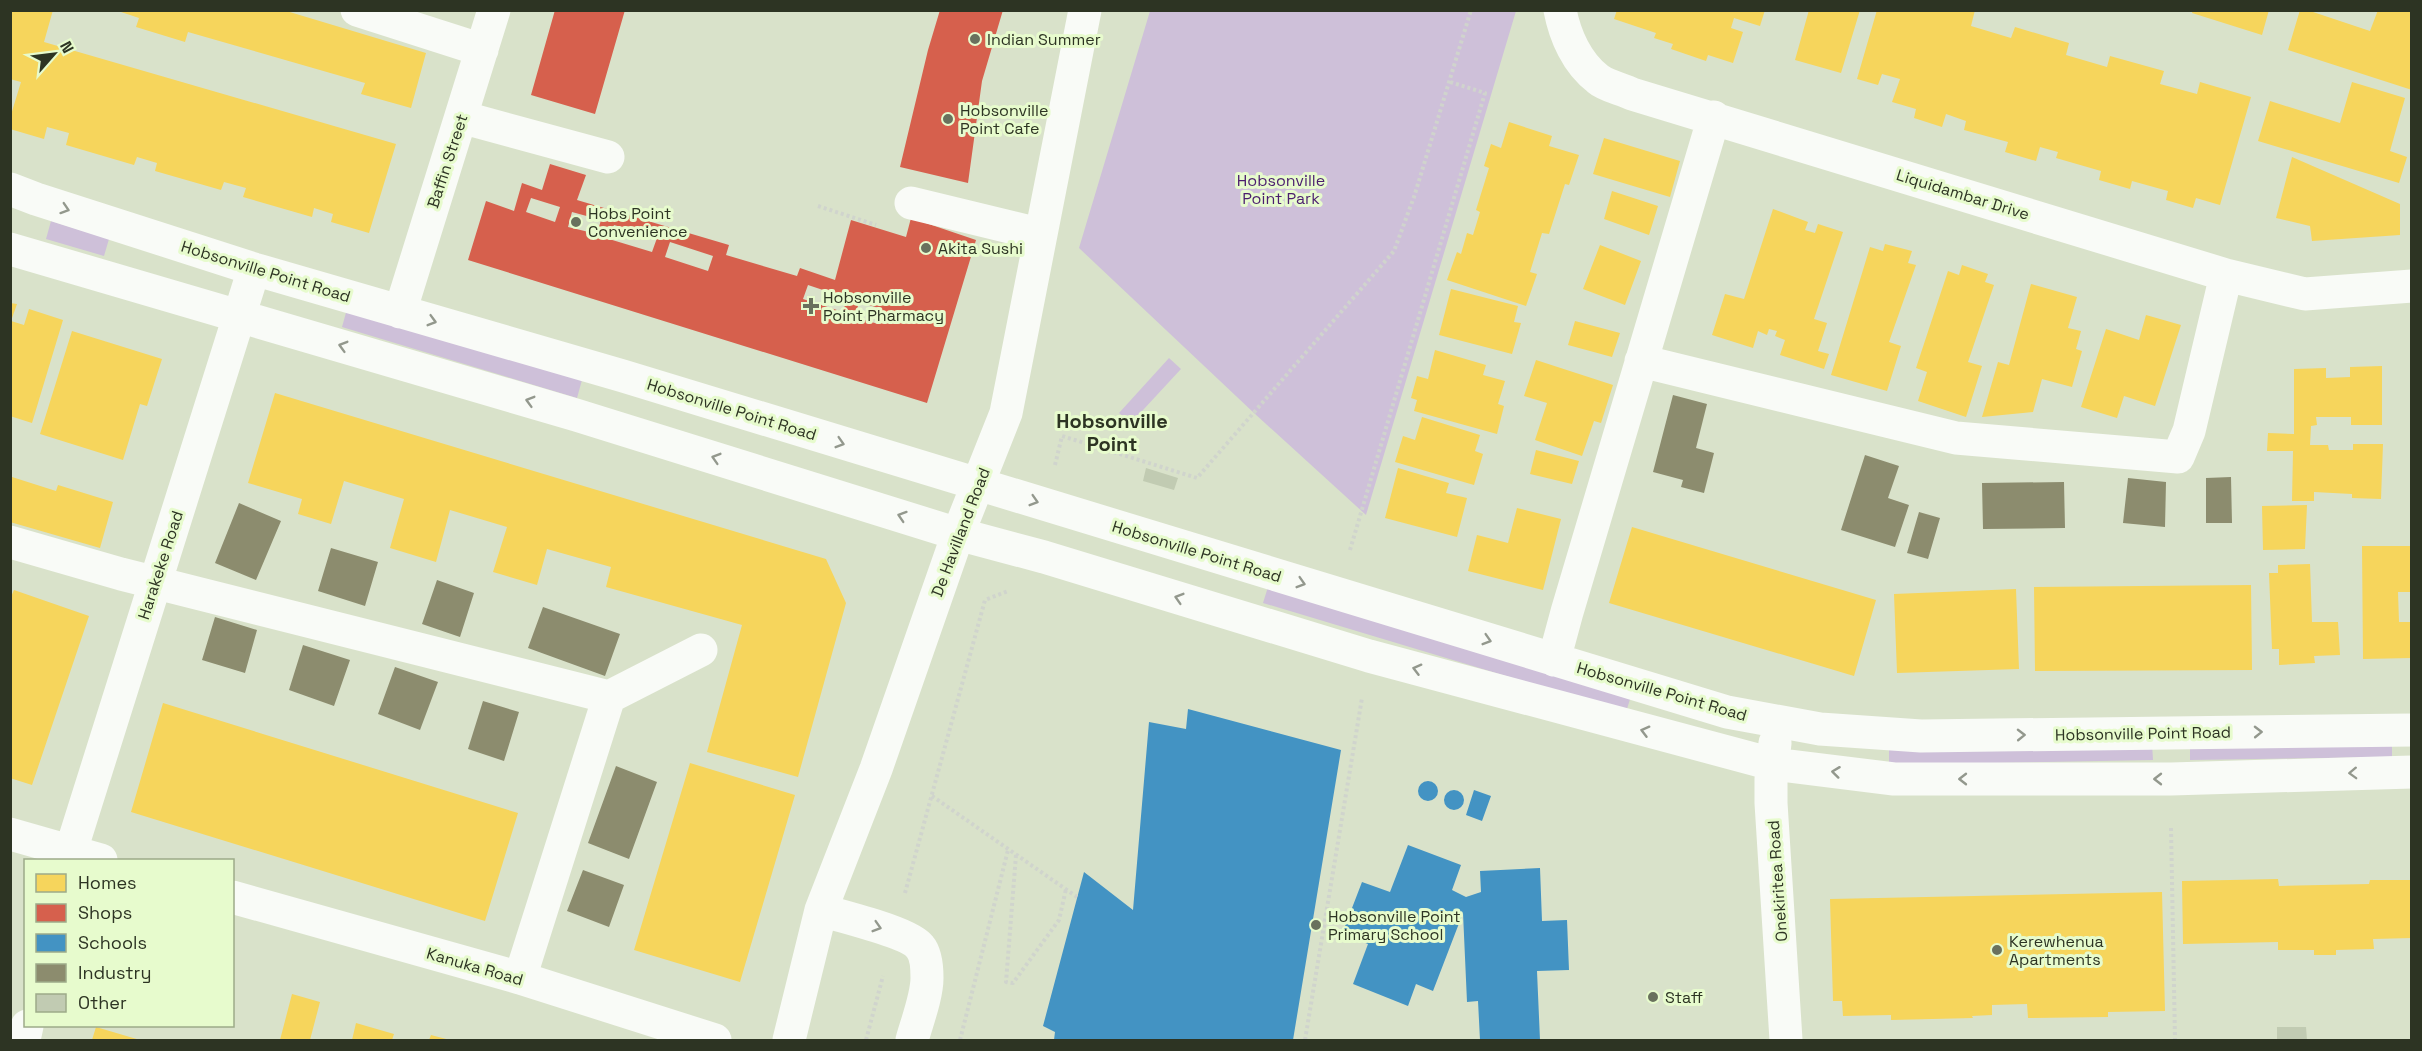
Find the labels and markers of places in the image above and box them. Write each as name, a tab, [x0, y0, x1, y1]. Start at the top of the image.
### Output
place label: Indian Summer	[987, 29, 1101, 50]
marker: Indian Summer	[968, 32, 982, 46]
place label: Hobsonville Point Cafe	[960, 100, 1048, 139]
marker: Hobsonville Point Cafe	[941, 112, 955, 126]
place label: Hobs Point Convenience	[588, 203, 688, 242]
marker: Hobs Point Convenience	[569, 215, 583, 229]
place label: Akita Sushi	[938, 238, 1023, 259]
marker: Akita Sushi	[919, 241, 933, 255]
place label: Hobsonville Point Pharmacy	[823, 287, 944, 326]
marker: Hobsonville Point Pharmacy	[804, 299, 818, 313]
place label: Hobsonville Point Primary School	[1328, 906, 1461, 945]
marker: Hobsonville Point Primary School	[1309, 918, 1323, 932]
place label: Kerewhenua Apartments	[2009, 931, 2104, 970]
marker: Kerewhenua Apartments	[1990, 943, 2004, 957]
place label: Staff	[1665, 987, 1703, 1008]
marker: Staff	[1646, 990, 1660, 1004]

